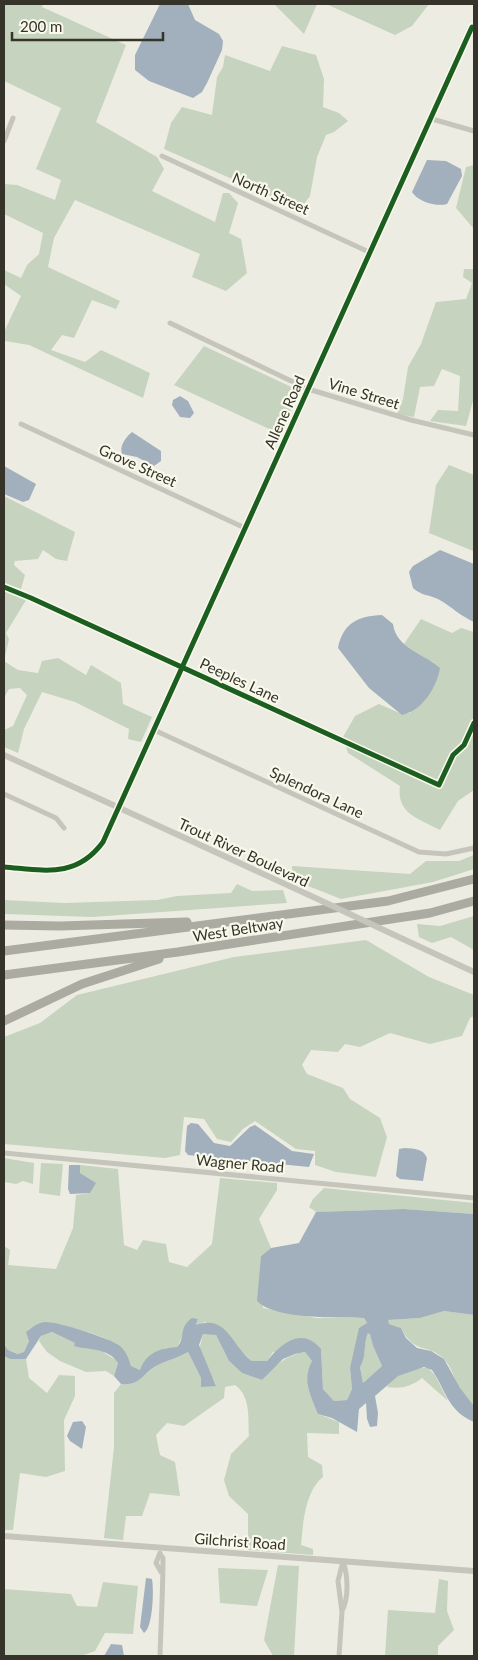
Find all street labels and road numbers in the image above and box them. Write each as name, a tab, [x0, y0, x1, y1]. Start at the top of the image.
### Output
street label: North Street	[230, 168, 313, 218]
street label: Allene Road	[260, 372, 308, 452]
street label: Vine Street	[326, 374, 402, 413]
street label: Grove Street	[96, 440, 180, 490]
street label: Peeples Lane	[197, 654, 283, 706]
street label: Splendora Lane	[267, 762, 367, 822]
street label: Trout River Boulevard	[176, 814, 312, 890]
street label: West Beltway	[191, 913, 285, 945]
street label: Wagner Road	[195, 1150, 285, 1176]
street label: Gilchrist Road	[194, 1529, 286, 1553]

